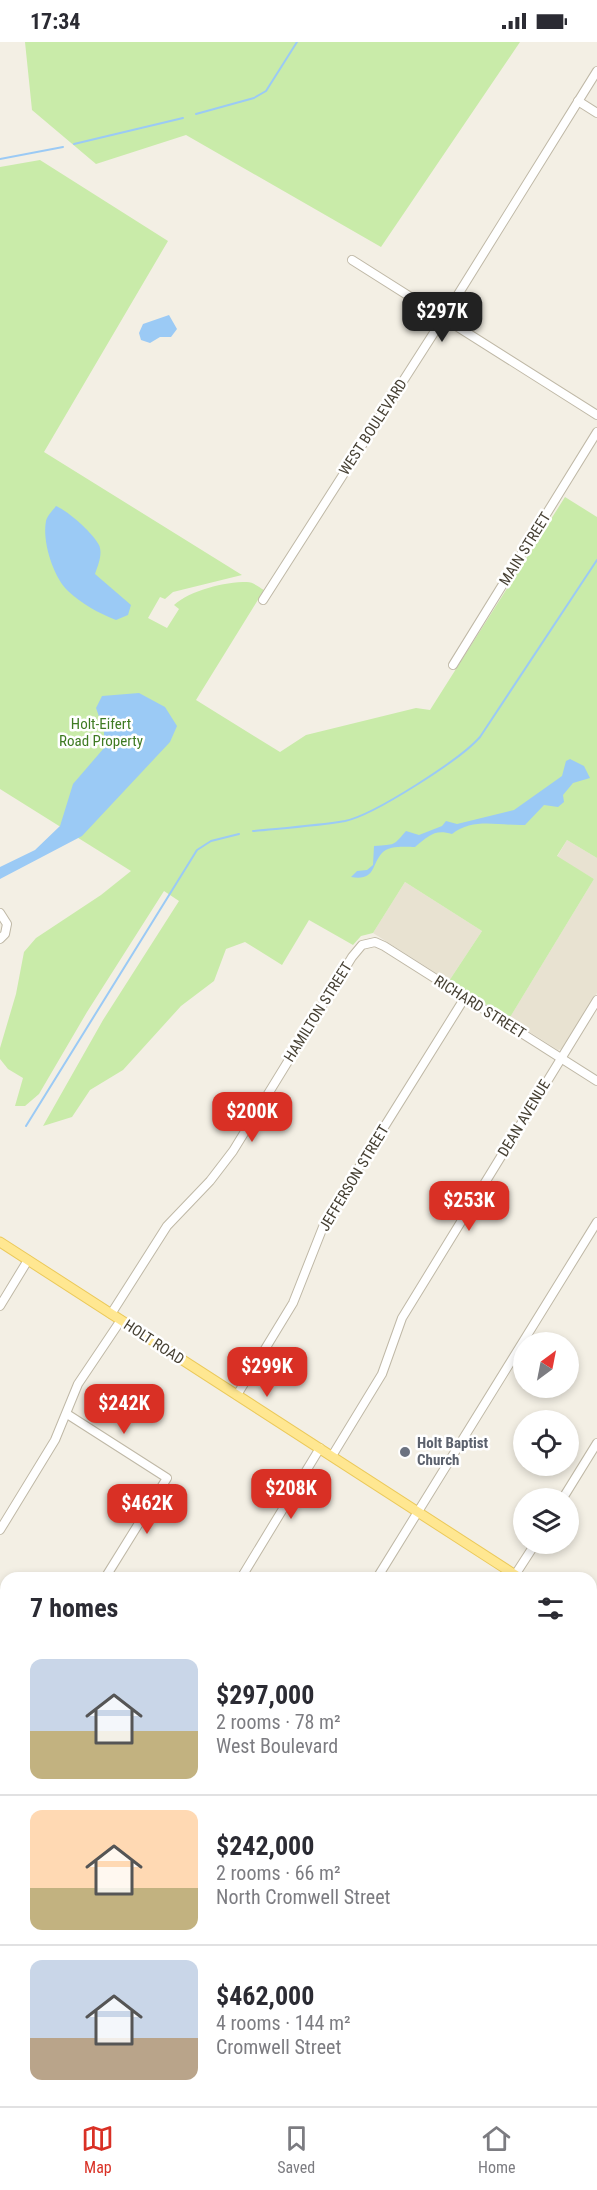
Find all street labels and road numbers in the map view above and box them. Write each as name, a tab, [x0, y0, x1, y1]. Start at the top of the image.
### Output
street label: WEST BOULEVARD	[335, 376, 411, 478]
street label: MAIN STREET	[495, 509, 555, 589]
street label: HAMILTON STREET	[280, 959, 356, 1065]
street label: RICHARD STREET	[431, 972, 529, 1042]
street label: DEAN AVENUE	[494, 1076, 554, 1160]
street label: JEFFERSON STREET	[315, 1122, 393, 1234]
street label: HOLT ROAD	[120, 1316, 188, 1368]

